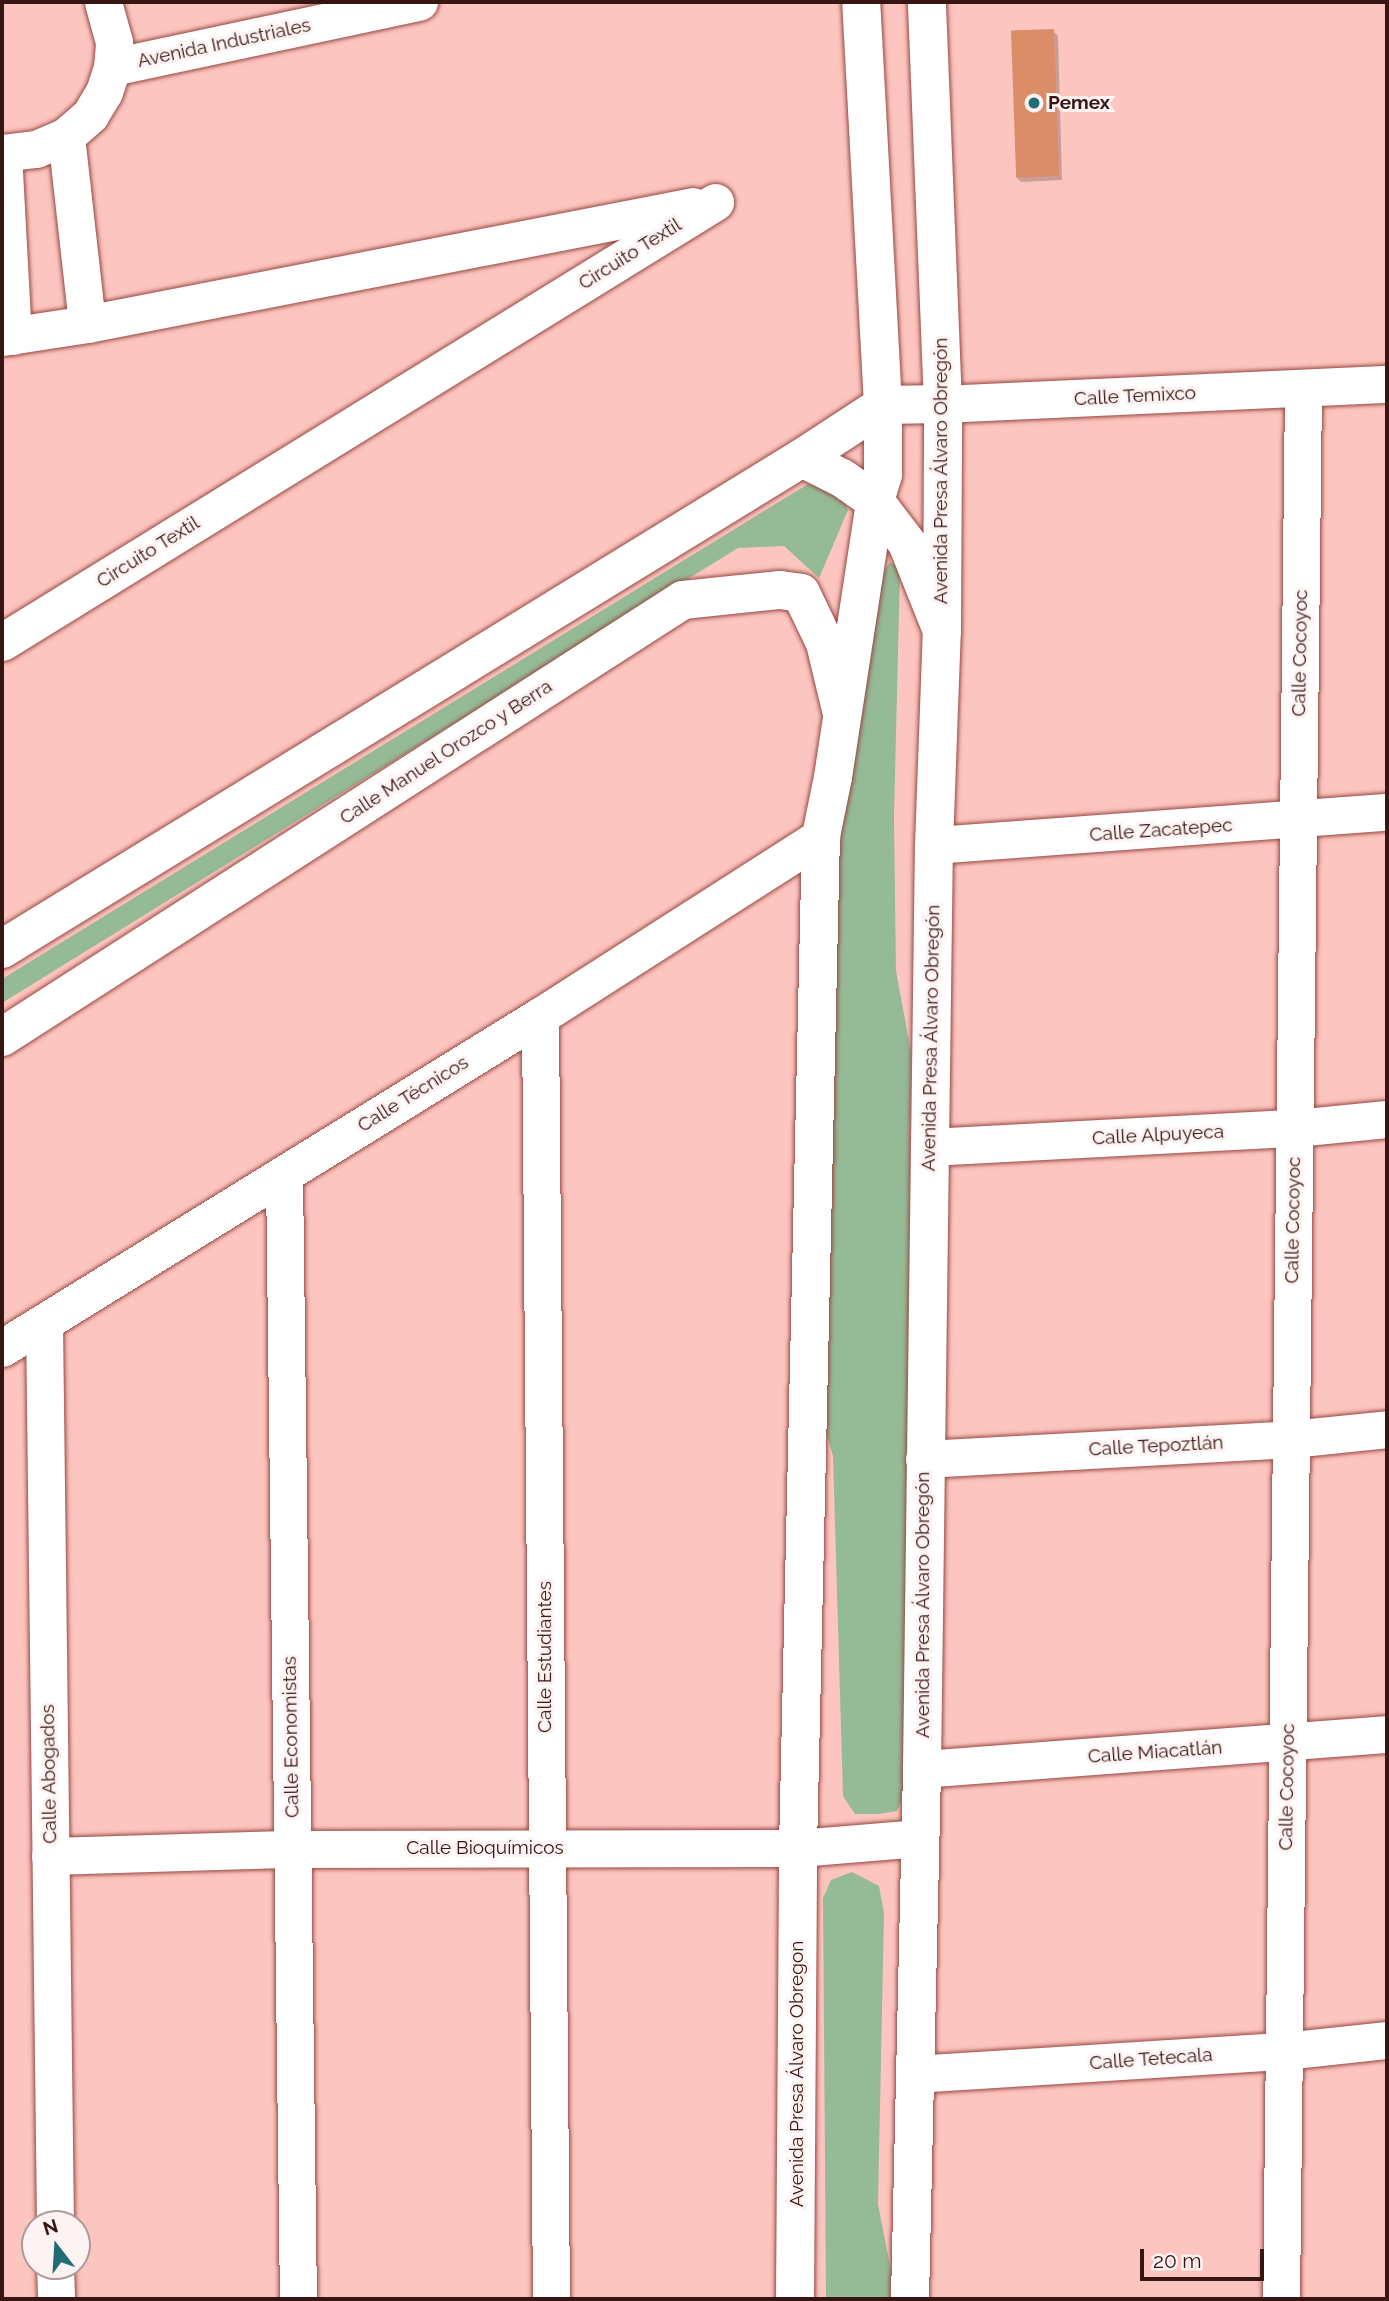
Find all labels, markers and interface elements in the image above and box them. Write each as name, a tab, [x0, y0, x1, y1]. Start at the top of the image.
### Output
street label: Avenida Industriales	[135, 14, 313, 72]
place label: Pemex	[1048, 92, 1110, 114]
marker: Pemex	[1026, 95, 1042, 111]
street label: Circuito Textil	[574, 213, 686, 295]
street label: Avenida Presa Álvaro Obregón	[930, 337, 952, 605]
street label: Calle Temixco	[1073, 381, 1197, 411]
street label: Circuito Textil	[92, 511, 204, 593]
street label: Calle Cocoyoc	[1287, 589, 1313, 717]
street label: Calle Manuel Orozco y Berra	[335, 674, 557, 830]
street label: Calle Zacatepec	[1089, 814, 1233, 846]
street label: Avenida Presa Álvaro Obregón	[917, 904, 945, 1172]
street label: Calle Técnicos	[353, 1051, 473, 1137]
street label: Calle Alpuyeca	[1091, 1120, 1225, 1150]
street label: Calle Cocoyoc	[1280, 1156, 1306, 1284]
street label: Calle Tepoztlán	[1088, 1431, 1224, 1461]
street label: Avenida Presa Álvaro Obregón	[912, 1471, 934, 1739]
street label: Calle Estudiantes	[534, 1581, 556, 1733]
street label: Calle Economistas	[278, 1656, 304, 1818]
street label: Calle Abogados	[36, 1704, 62, 1844]
street label: Calle Cocoyoc	[1274, 1723, 1300, 1851]
street label: Calle Miacatlán	[1087, 1736, 1223, 1768]
street label: Calle Bioquímicos	[406, 1837, 564, 1859]
street label: Avenida Presa Álvaro Obregon	[786, 1940, 808, 2208]
street label: Calle Tetecala	[1088, 2043, 1214, 2075]
north arrow	[21, 2210, 91, 2280]
text: N	[40, 2214, 61, 2239]
scale bar	[1144, 2234, 1268, 2278]
text: 20 m	[1153, 2248, 1201, 2273]

